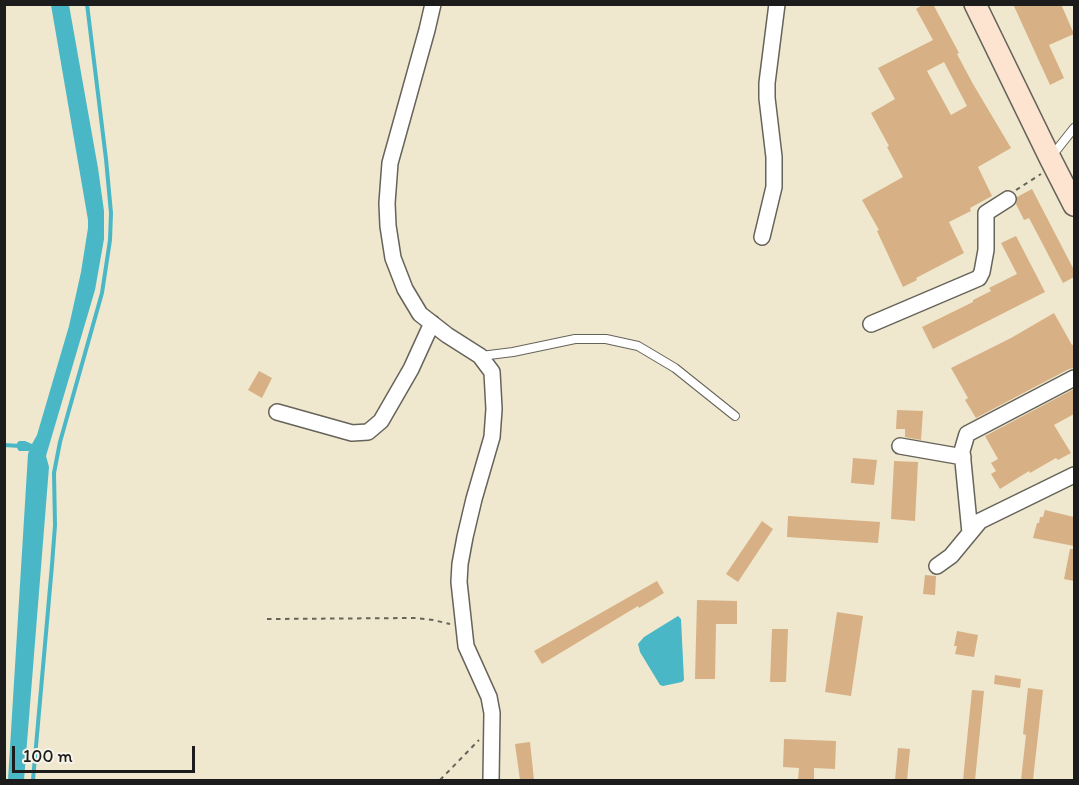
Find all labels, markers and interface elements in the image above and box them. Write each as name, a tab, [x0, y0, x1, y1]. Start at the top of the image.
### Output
scale bar	[15, 734, 198, 772]
text: 100 m	[23, 745, 73, 767]

